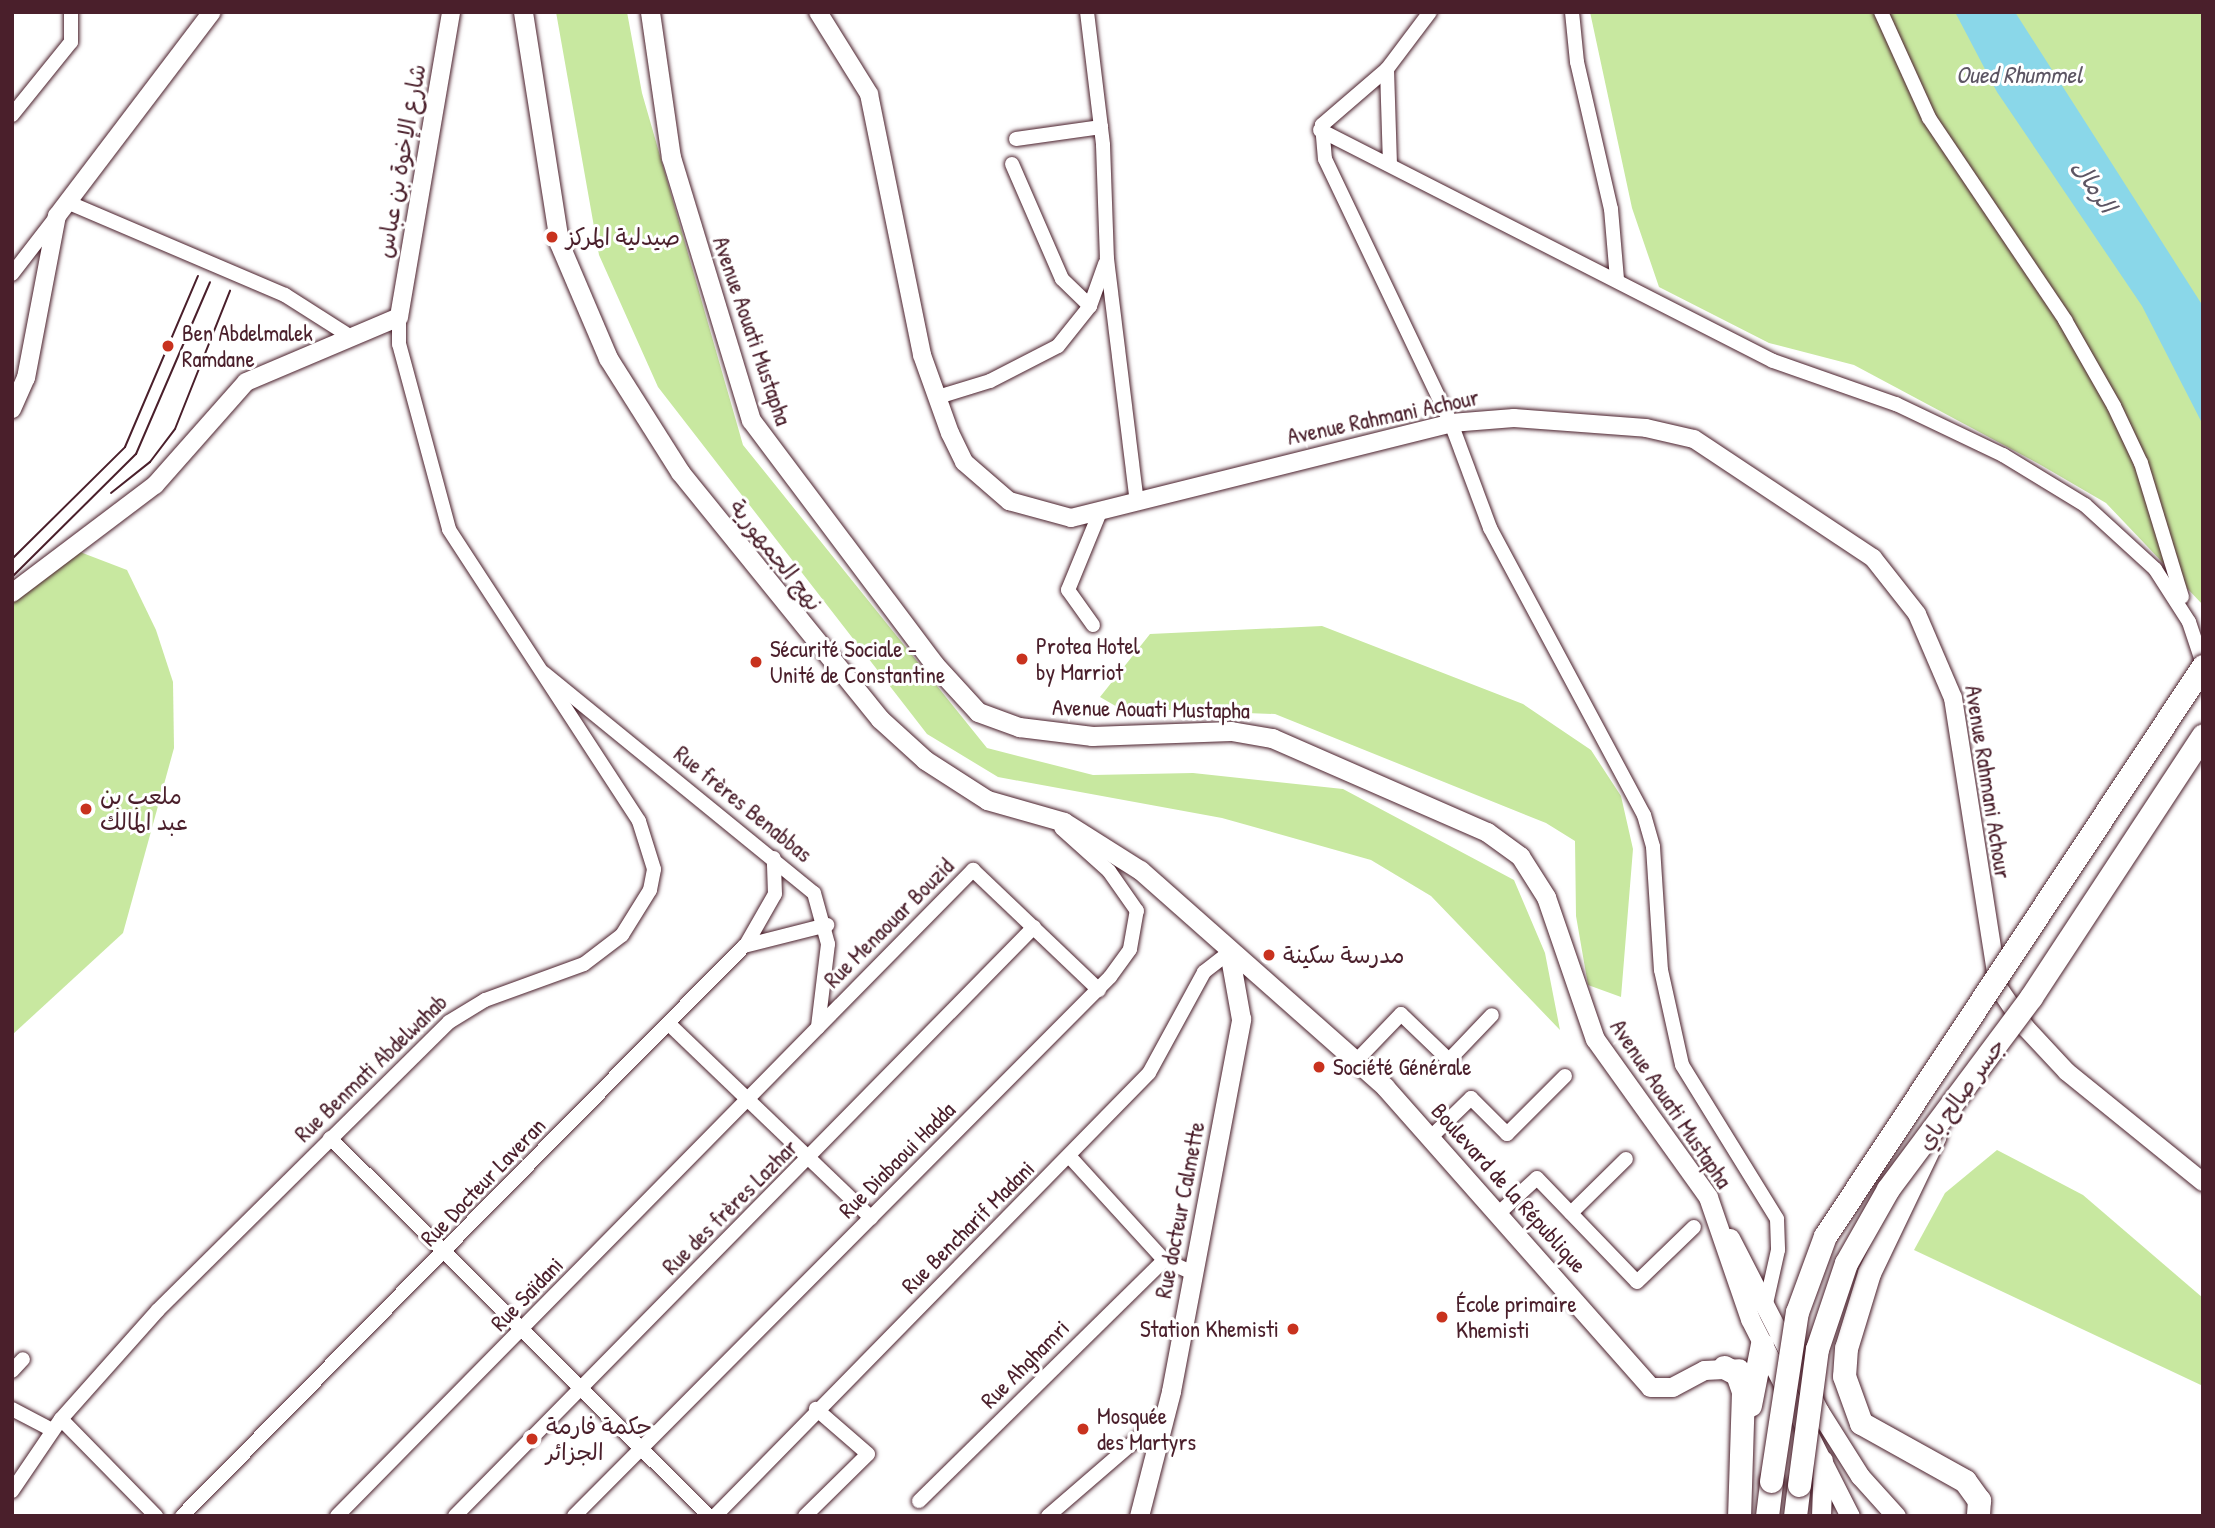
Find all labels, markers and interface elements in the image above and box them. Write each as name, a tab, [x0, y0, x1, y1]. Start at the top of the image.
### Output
water label: Oued Rhummel	[1956, 61, 2082, 89]
street label: شارع الإخوة بن عباس	[370, 62, 432, 260]
water label: الرمال	[2066, 154, 2122, 218]
place label: صيدلية المركز	[566, 223, 680, 251]
marker: صيدلية المركز	[544, 229, 560, 245]
street label: Avenue Aouati Mustapha	[707, 233, 797, 429]
place label: Ben Abdelmalek Ramdane	[182, 319, 313, 373]
marker: Ben Abdelmalek Ramdane	[160, 338, 176, 354]
street label: Avenue Rahmani Achour	[1285, 383, 1481, 451]
street label: نهج الجمهورية	[724, 494, 828, 616]
place label: Protea Hotel by Marriot	[1036, 632, 1140, 686]
place label: Sécurité Sociale - Unité de Constantine	[770, 635, 945, 689]
marker: Protea Hotel by Marriot	[1014, 651, 1030, 667]
marker: Sécurité Sociale - Unité de Constantine	[748, 654, 764, 670]
street label: Avenue Rahmani Achour	[1959, 683, 2017, 881]
street label: Avenue Aouati Mustapha	[1052, 693, 1250, 725]
street label: Rue frères Benabbas	[668, 740, 818, 868]
place label: ملعب بن عبد المالك	[100, 782, 188, 836]
marker: ملعب بن عبد المالك	[78, 801, 94, 817]
street label: Rue Menaouar Bouzid	[818, 852, 960, 994]
place label: مدرسة سكينة	[1283, 941, 1405, 969]
marker: مدرسة سكينة	[1261, 947, 1277, 963]
street label: Rue Benmati Abdelwahab	[289, 988, 453, 1148]
street label: Avenue Aouati Mustapha	[1604, 1014, 1738, 1194]
street label: جسر صالح باي	[1911, 1033, 2011, 1155]
place label: Société Générale	[1333, 1053, 1471, 1081]
marker: Société Générale	[1311, 1059, 1327, 1075]
street label: Rue Diabaoui Hadda	[833, 1096, 961, 1224]
street label: Boulevard de la République	[1425, 1097, 1593, 1279]
street label: Rue Docteur Laveran	[415, 1112, 551, 1252]
street label: Rue docteur Calmette	[1149, 1119, 1211, 1301]
street label: Rue des frères Lazhar	[657, 1134, 803, 1280]
street label: Rue Bencharif Madani	[896, 1155, 1040, 1299]
street label: Rue Saïdani	[485, 1251, 569, 1337]
place label: École primaire Khemisti	[1456, 1290, 1577, 1344]
marker: École primaire Khemisti	[1434, 1309, 1450, 1325]
street label: Rue Ahghamri	[975, 1314, 1075, 1414]
place label: Station Khemisti	[1140, 1315, 1279, 1343]
marker: Station Khemisti	[1285, 1321, 1301, 1337]
place label: Mosquée des Martyrs	[1097, 1402, 1196, 1456]
place label: حكمة فارمة الجزائر	[546, 1412, 652, 1466]
marker: Mosquée des Martyrs	[1075, 1421, 1091, 1437]
marker: حكمة فارمة الجزائر	[524, 1431, 540, 1447]

